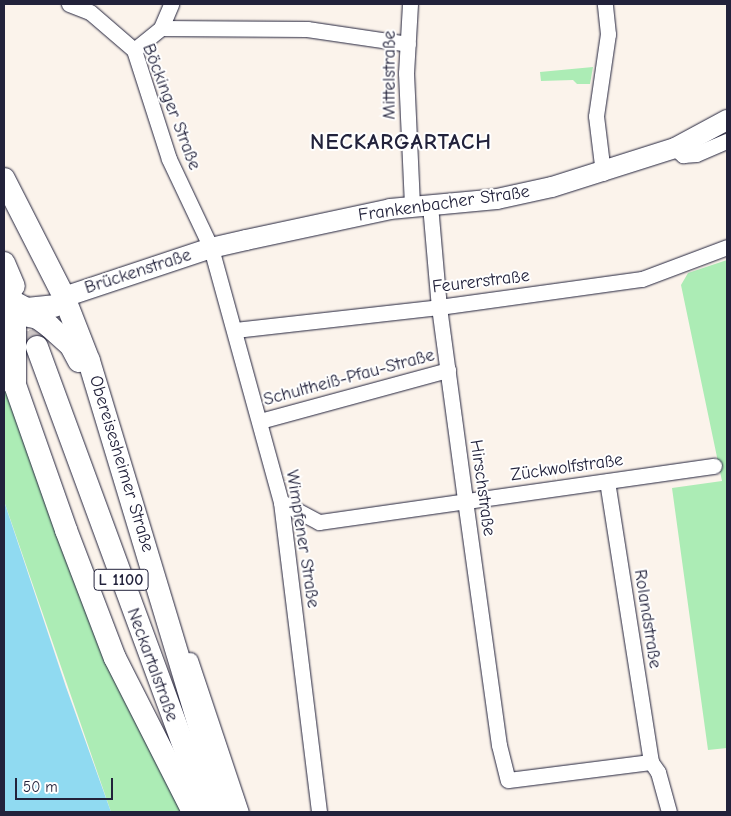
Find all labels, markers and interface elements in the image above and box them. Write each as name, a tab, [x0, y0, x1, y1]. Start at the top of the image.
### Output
street label: Mittelstraße	[379, 30, 401, 120]
street label: Böckinger Straße	[137, 41, 205, 173]
district label: NECKARGARTACH	[308, 130, 494, 156]
street label: Frankenbacher Straße	[357, 181, 531, 227]
street label: Brückenstraße	[82, 245, 194, 299]
street label: Feurerstraße	[431, 265, 531, 299]
street label: Schultheiß-Pfau-Straße	[261, 345, 437, 411]
street label: Obereisesheimer Straße	[84, 373, 158, 555]
street label: Hirschstraße	[465, 438, 499, 538]
street label: Zückwolfstraße	[509, 449, 625, 487]
street label: Wimpfener Straße	[280, 468, 324, 610]
road number: L 1100	[94, 566, 148, 594]
street label: Rolandstraße	[629, 568, 665, 670]
street label: Neckartalstraße	[121, 605, 183, 725]
scale bar	[18, 768, 115, 800]
text: 50 m	[23, 778, 58, 796]

